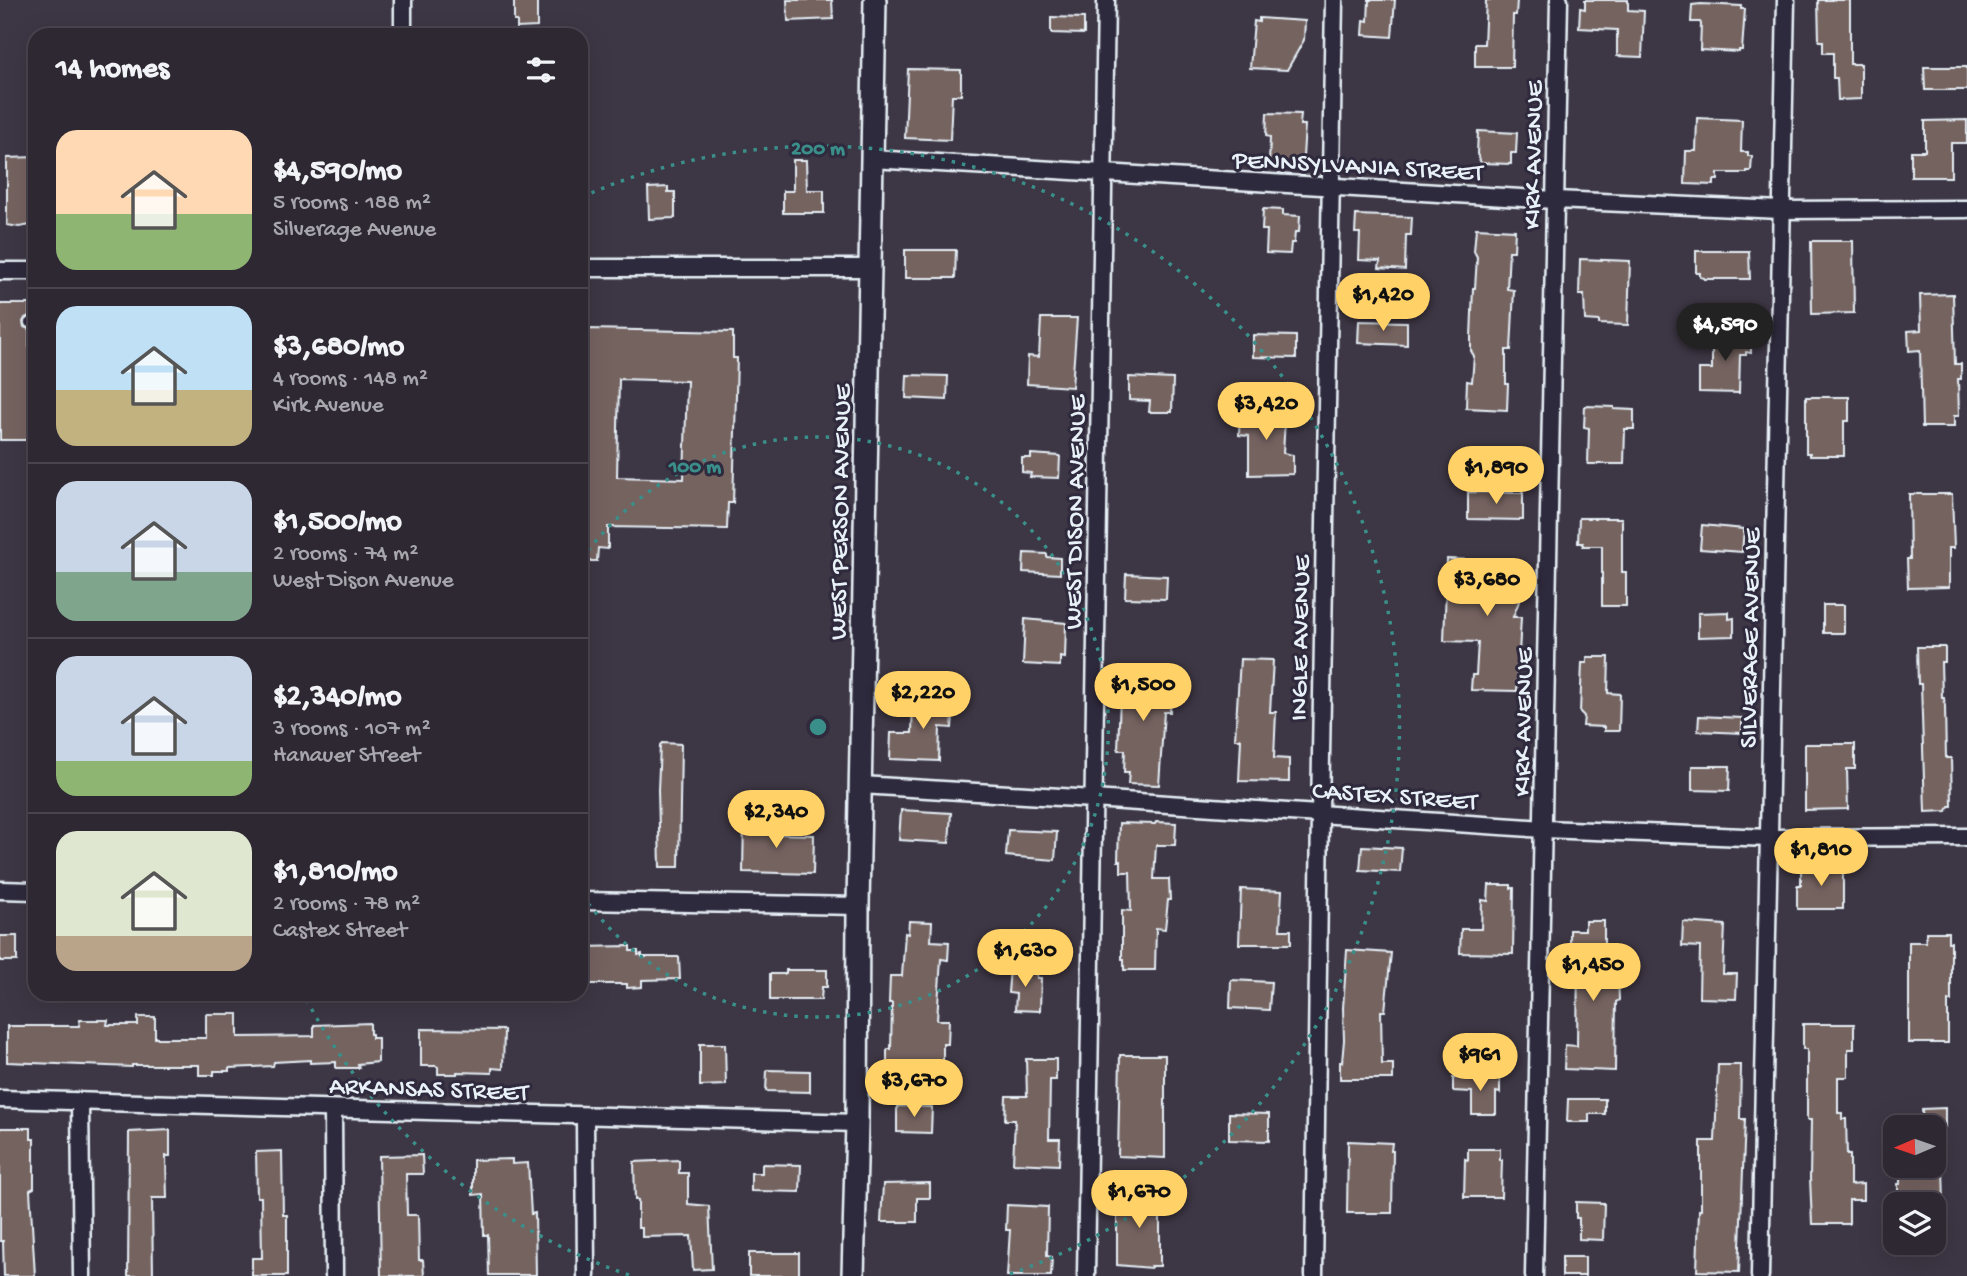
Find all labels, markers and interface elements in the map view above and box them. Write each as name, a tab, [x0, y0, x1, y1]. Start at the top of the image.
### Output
icon: filters	[522, 51, 560, 89]
text: 14 homes	[56, 53, 169, 88]
street label: KIRK AVENUE	[1519, 80, 1552, 230]
text: 200 m	[791, 138, 845, 163]
street label: PENNSYLVANIA STREET	[1231, 146, 1485, 191]
text: $4,590/mo	[273, 155, 402, 190]
icon: home	[112, 158, 196, 242]
text: 5 rooms · 188 m²	[273, 190, 431, 217]
text: Silverage Avenue	[273, 217, 436, 244]
pin: $1,420	[1326, 274, 1440, 333]
text: $1,420	[1352, 282, 1414, 309]
pin: $4,590	[1668, 304, 1782, 363]
text: $4,590	[1692, 312, 1758, 339]
text: $3,680/mo	[273, 331, 404, 366]
icon: home	[112, 334, 196, 418]
text: 4 rooms · 148 m²	[273, 366, 428, 393]
pin: $3,420	[1209, 382, 1323, 442]
street label: WEST PERSON AVENUE	[825, 383, 860, 640]
text: $3,420	[1234, 391, 1298, 418]
text: Kirk Avenue	[273, 393, 384, 420]
street label: WEST DISON AVENUE	[1060, 394, 1095, 630]
pin: $1,890	[1439, 447, 1553, 506]
text: $1,890	[1464, 455, 1528, 482]
text: 100 m	[668, 456, 721, 481]
text: $1,500/mo	[273, 506, 402, 541]
icon: home	[112, 509, 196, 593]
street label: SILVERAGE AVENUE	[1735, 527, 1770, 749]
text: 2 rooms · 74 m²	[273, 541, 418, 568]
street label: INGLE AVENUE	[1286, 554, 1319, 721]
pin: $3,680	[1430, 558, 1544, 618]
text: $3,680	[1454, 567, 1520, 594]
text: West Dison Avenue	[273, 568, 454, 595]
street label: KIRK AVENUE	[1509, 647, 1542, 797]
pin: $1,500	[1086, 664, 1200, 723]
pin: $2,220	[866, 672, 980, 731]
text: $1,500	[1110, 672, 1176, 699]
text: $2,220	[891, 680, 955, 707]
text: $2,340/mo	[273, 681, 401, 716]
icon: home	[112, 684, 196, 768]
centre of rings	[806, 715, 830, 739]
text: 3 rooms · 107 m²	[273, 716, 431, 743]
text: Hanauer Street	[273, 743, 420, 770]
street label: CASTEX STREET	[1311, 777, 1479, 820]
pin: $2,340	[719, 790, 833, 850]
text: $2,340	[744, 799, 808, 826]
pin: $1,810	[1764, 828, 1878, 888]
text: $1,810	[1790, 837, 1852, 864]
text: $1,810/mo	[273, 856, 398, 891]
icon: home	[112, 859, 196, 943]
text: 2 rooms · 78 m²	[273, 891, 420, 918]
text: Castex Street	[273, 918, 407, 945]
pin: $1,630	[968, 930, 1082, 989]
text: $1,630	[993, 938, 1057, 965]
pin: $1,450	[1536, 944, 1650, 1003]
text: $1,450	[1562, 952, 1624, 979]
pin: $961	[1439, 1034, 1521, 1093]
text: $961	[1459, 1042, 1501, 1069]
pin: $3,670	[857, 1060, 971, 1119]
text: $3,670	[881, 1068, 947, 1095]
street label: ARKANSAS STREET	[329, 1073, 530, 1111]
north arrow	[1883, 1115, 1946, 1178]
map controls	[1883, 1115, 1946, 1255]
pin: $1,670	[1082, 1170, 1196, 1230]
text: $1,670	[1107, 1179, 1171, 1206]
button: layers	[1883, 1192, 1946, 1255]

